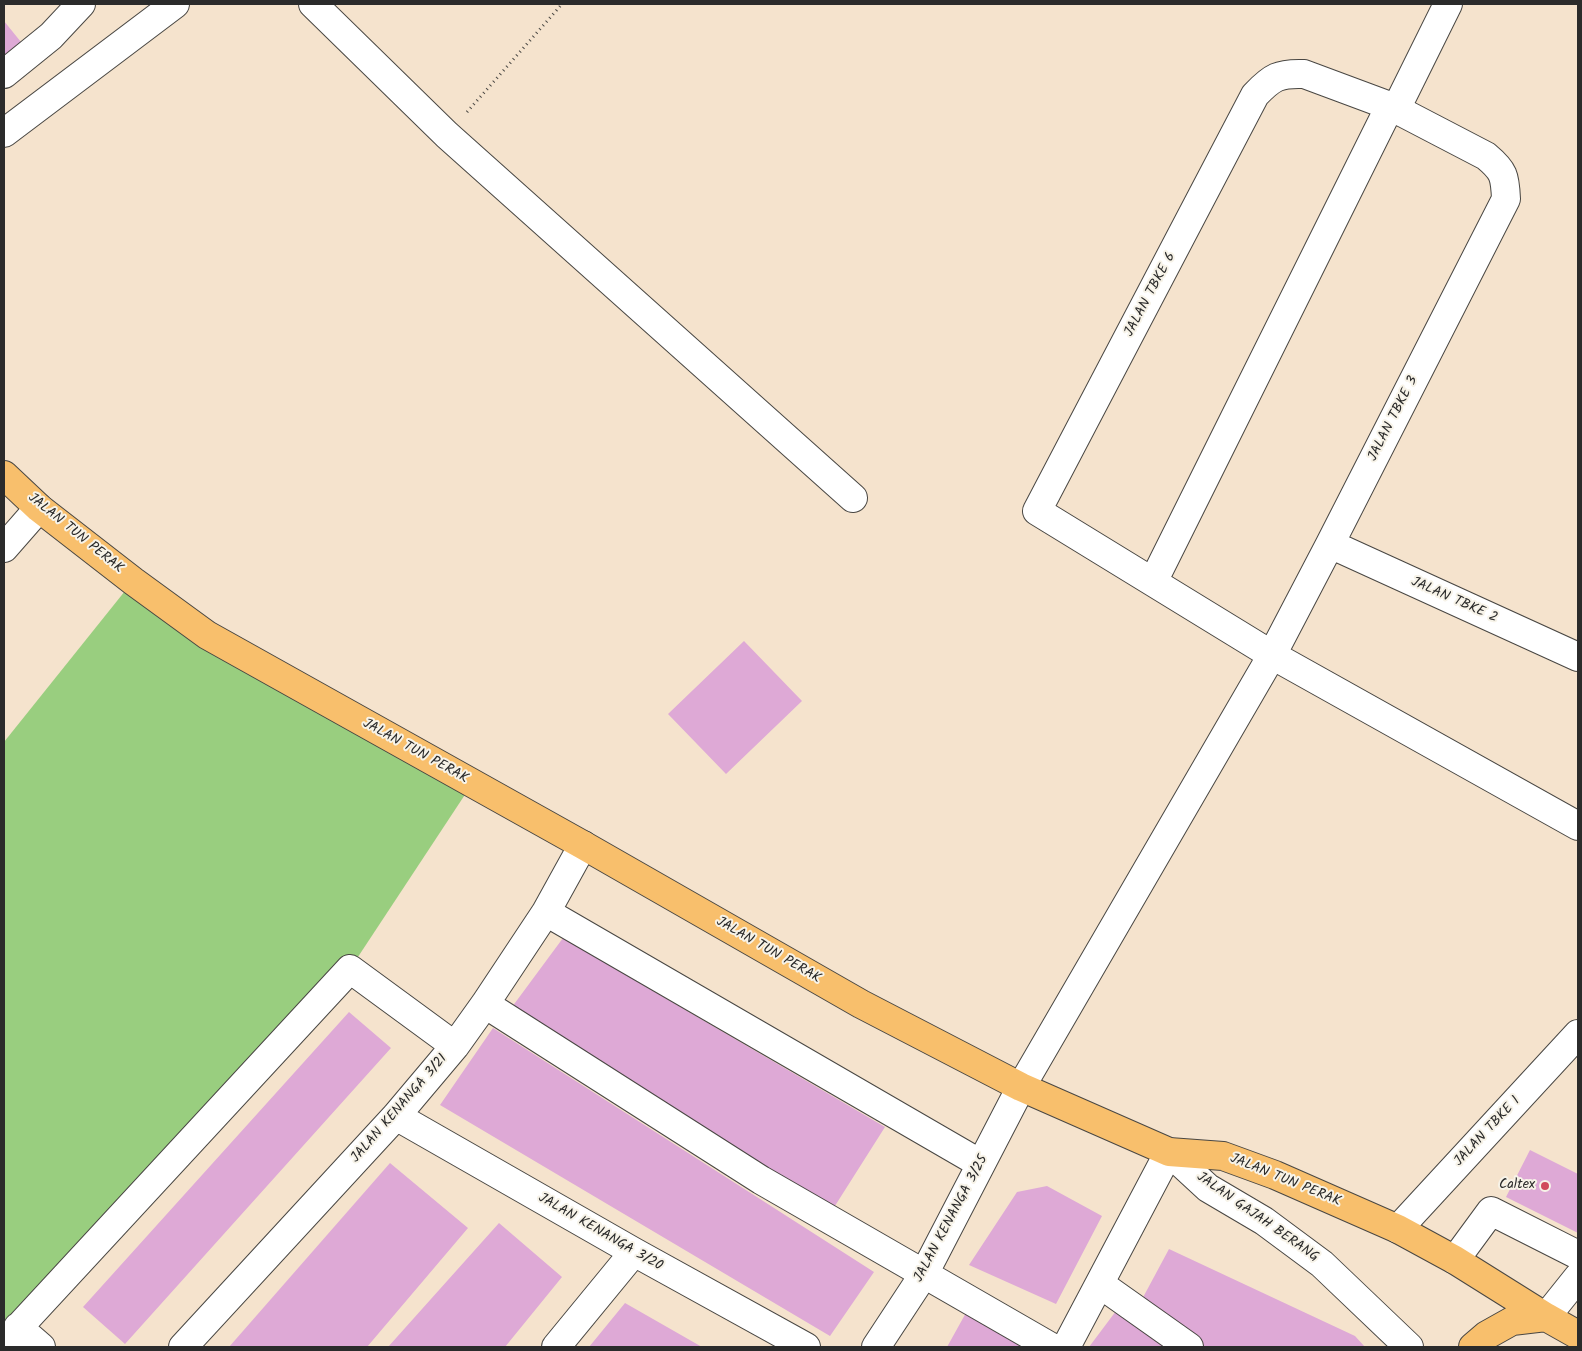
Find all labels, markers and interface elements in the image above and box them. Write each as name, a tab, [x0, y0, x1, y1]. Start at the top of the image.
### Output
street label: JALAN TBKE 6	[1122, 250, 1180, 340]
street label: JALAN TBKE 3	[1365, 374, 1423, 464]
street label: JALAN TUN PERAK	[24, 490, 126, 578]
street label: JALAN TBKE 2	[1408, 574, 1500, 628]
street label: JALAN TUN PERAK	[359, 716, 471, 788]
street label: JALAN TUN PERAK	[713, 914, 823, 988]
street label: JALAN KENANGA 3/21	[348, 1051, 452, 1167]
street label: JALAN TBKE 1	[1451, 1094, 1525, 1170]
street label: JALAN TUN PERAK	[1227, 1151, 1343, 1211]
street label: JALAN KENANGA 3/25	[911, 1153, 993, 1285]
street label: JALAN GAJAH BERANG	[1193, 1169, 1321, 1267]
place label: Caltex	[1499, 1178, 1535, 1194]
marker: Caltex	[1539, 1180, 1551, 1192]
street label: JALAN KENANGA 3/20	[535, 1190, 665, 1276]

